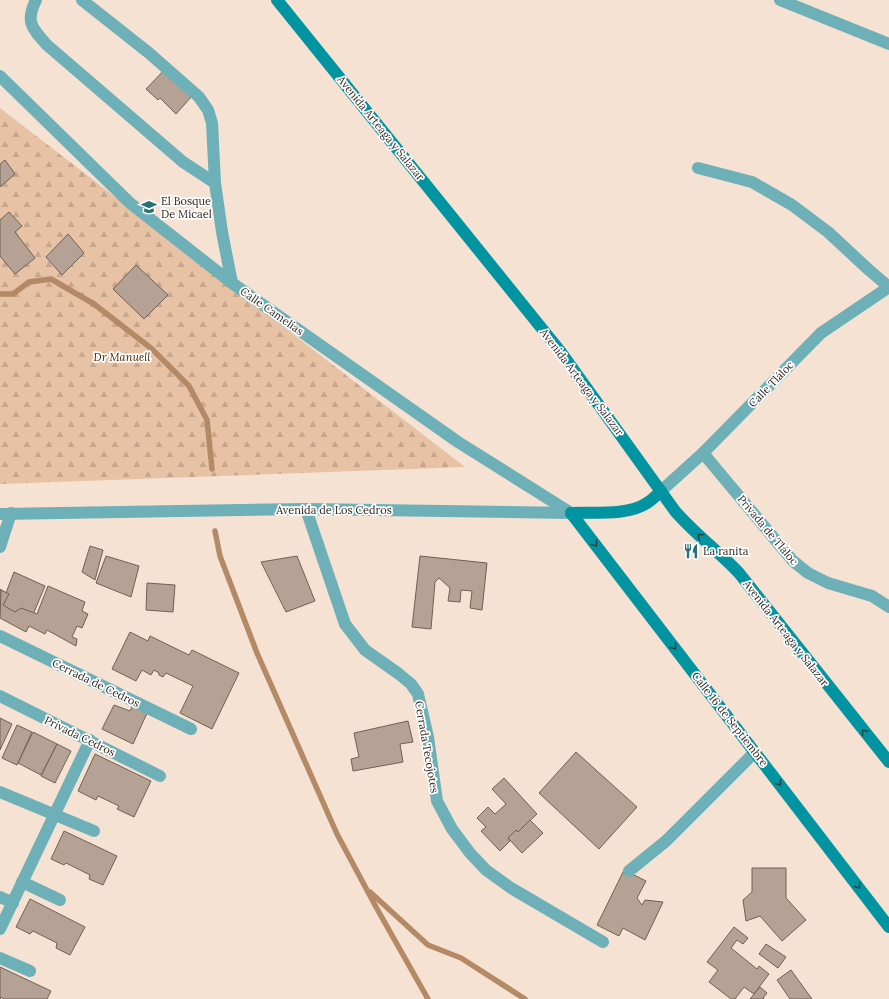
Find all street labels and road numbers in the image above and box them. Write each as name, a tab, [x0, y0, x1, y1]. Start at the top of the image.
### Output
street label: Avenida Arteaga y Salazar	[334, 72, 428, 183]
street label: Calle Camelias	[238, 284, 306, 338]
street label: Avenida Arteaga y Salazar	[536, 325, 627, 439]
street label: Calle Tláloc	[745, 358, 797, 410]
street label: Privada de Tláloc	[735, 492, 801, 568]
street label: Avenida de Los Cedros	[275, 503, 392, 517]
street label: Avenida Arteaga y Salazar	[740, 576, 832, 689]
street label: Cerrada de Cedros	[50, 656, 142, 710]
street label: Calle 16 de Septiembre	[689, 669, 771, 769]
street label: Cerrada Tecojotes	[412, 700, 442, 794]
street label: Privada Cedros	[42, 713, 118, 759]

